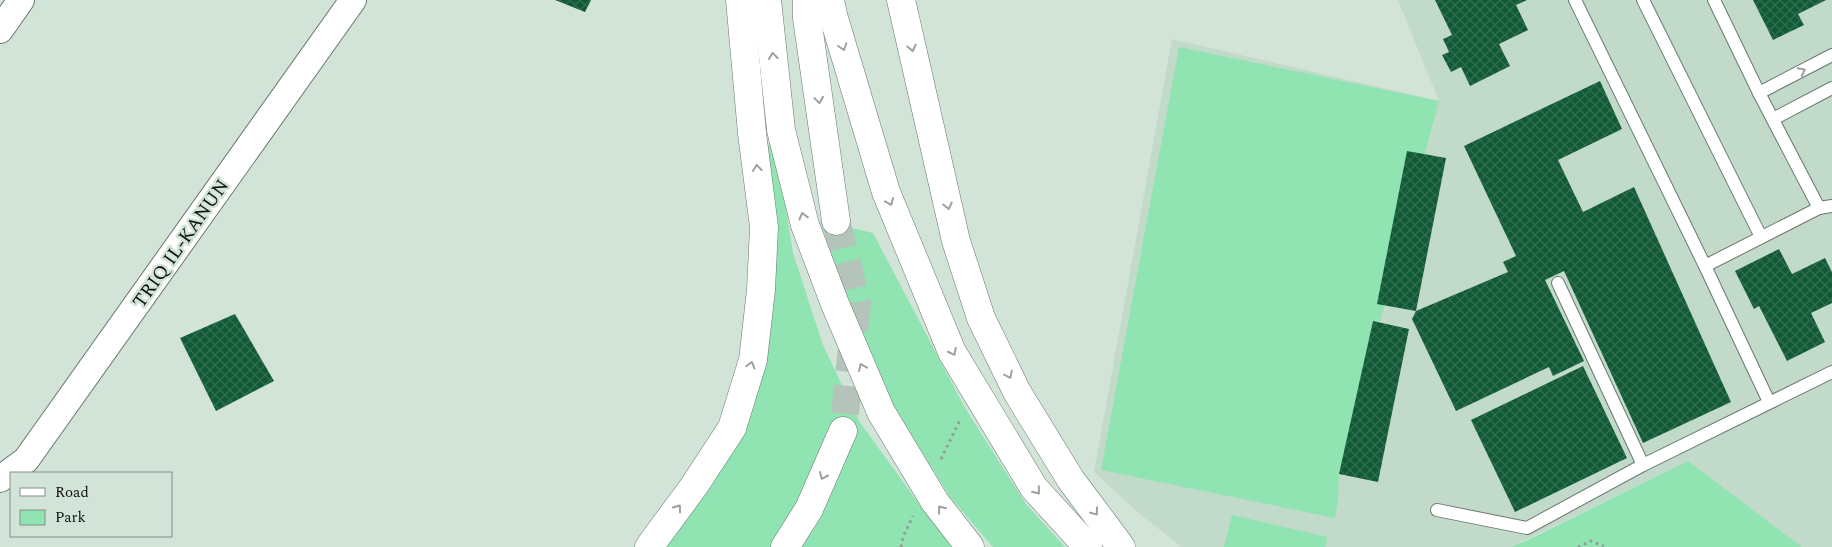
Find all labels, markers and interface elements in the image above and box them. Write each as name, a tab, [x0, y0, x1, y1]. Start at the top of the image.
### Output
one-way arrow	[837, 42, 847, 51]
one-way arrow	[906, 43, 917, 52]
one-way arrow	[768, 52, 779, 60]
one-way arrow	[1797, 67, 1806, 77]
one-way arrow	[813, 97, 824, 105]
one-way arrow	[752, 164, 763, 172]
street label: TRIQ IL-KANUN	[126, 173, 237, 314]
one-way arrow	[884, 197, 895, 206]
one-way arrow	[942, 202, 953, 211]
one-way arrow	[798, 212, 808, 220]
one-way arrow	[946, 347, 956, 356]
one-way arrow	[745, 360, 756, 369]
one-way arrow	[857, 363, 868, 372]
one-way arrow	[1003, 369, 1013, 378]
one-way arrow	[819, 471, 830, 480]
legend	[10, 472, 172, 537]
text: Road	[55, 481, 89, 504]
one-way arrow	[1032, 485, 1040, 494]
one-way arrow	[672, 504, 681, 514]
one-way arrow	[937, 505, 946, 514]
text: Park	[55, 506, 86, 529]
one-way arrow	[1089, 506, 1098, 516]

